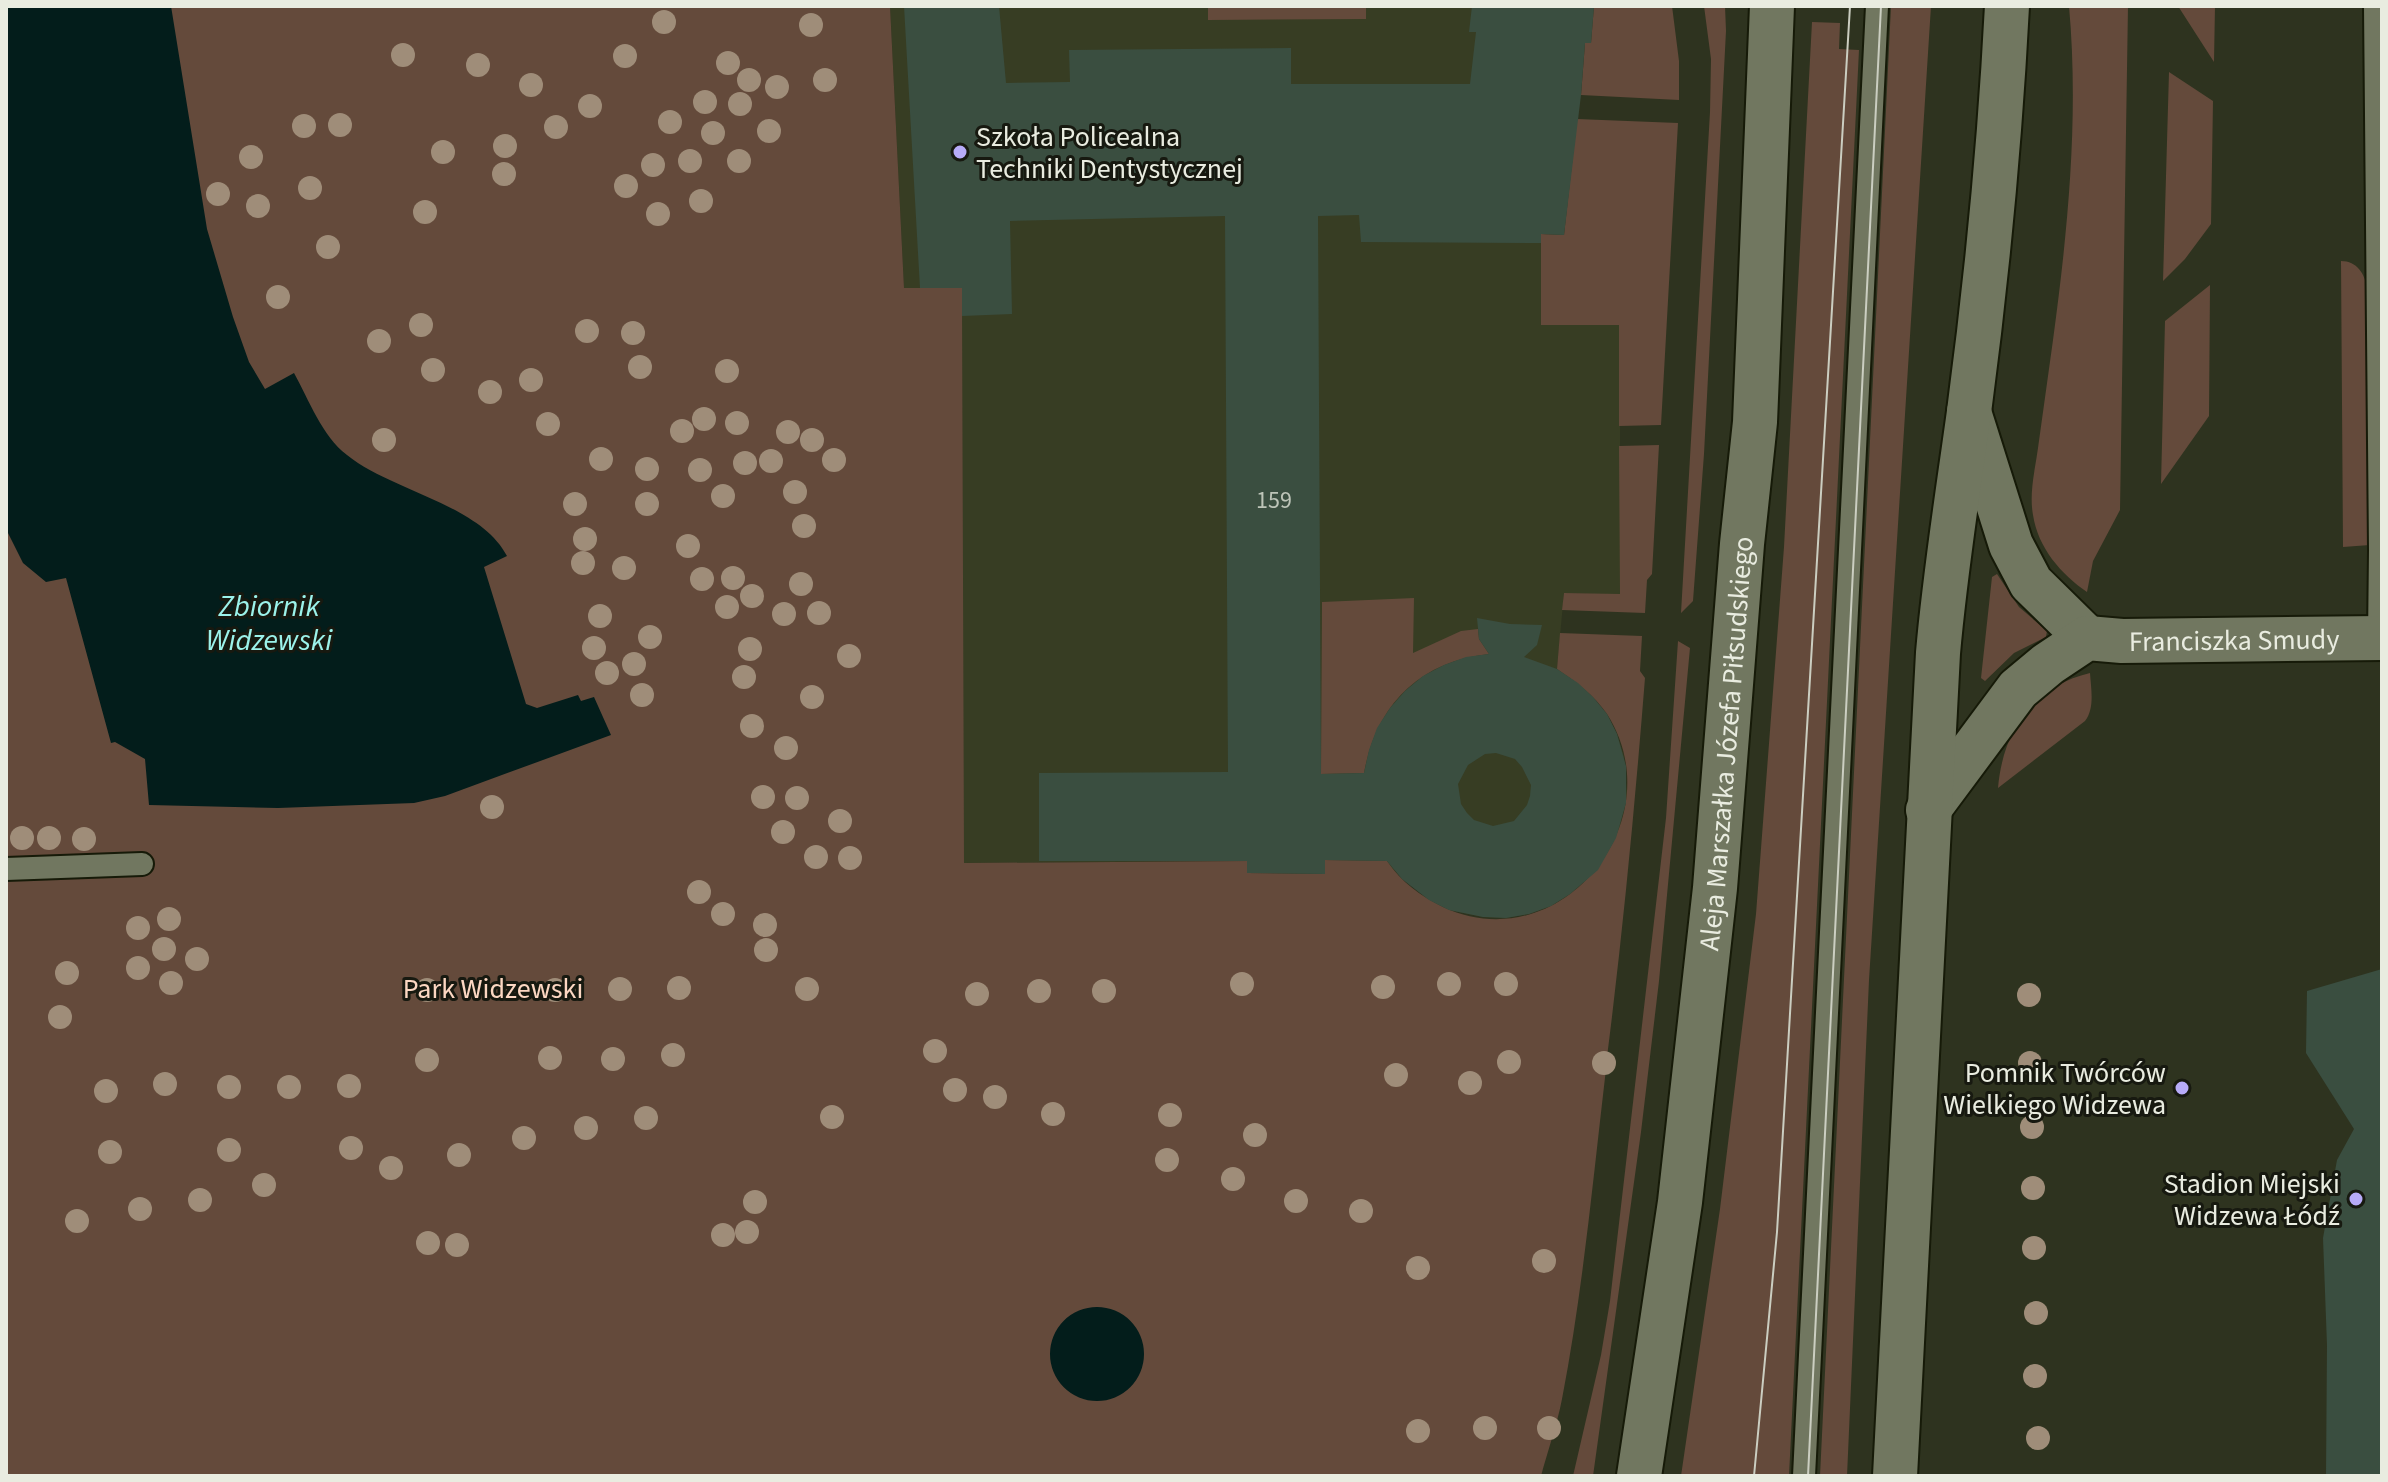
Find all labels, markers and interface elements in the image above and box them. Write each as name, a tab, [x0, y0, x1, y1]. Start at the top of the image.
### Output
place label: Szkoła Policealna Techniki Dentystycznej	[976, 117, 1243, 189]
marker: Szkoła Policealna Techniki Dentystycznej	[951, 143, 969, 161]
house number: 159	[1256, 483, 1292, 518]
street label: Aleja Marszałka Józefa Piłsudskiego	[1689, 534, 1764, 953]
water label: Zbiornik Widzewski	[206, 585, 333, 662]
street label: Franciszka Smudy	[2129, 619, 2340, 662]
park label: Park Widzewski	[403, 969, 583, 1009]
place label: Pomnik Twórców Wielkiego Widzewa	[1943, 1053, 2166, 1125]
marker: Pomnik Twórców Wielkiego Widzewa	[2173, 1079, 2191, 1097]
place label: Stadion Miejski Widzewa Łódź	[2164, 1164, 2340, 1236]
marker: Stadion Miejski Widzewa Łódź	[2347, 1190, 2365, 1208]

